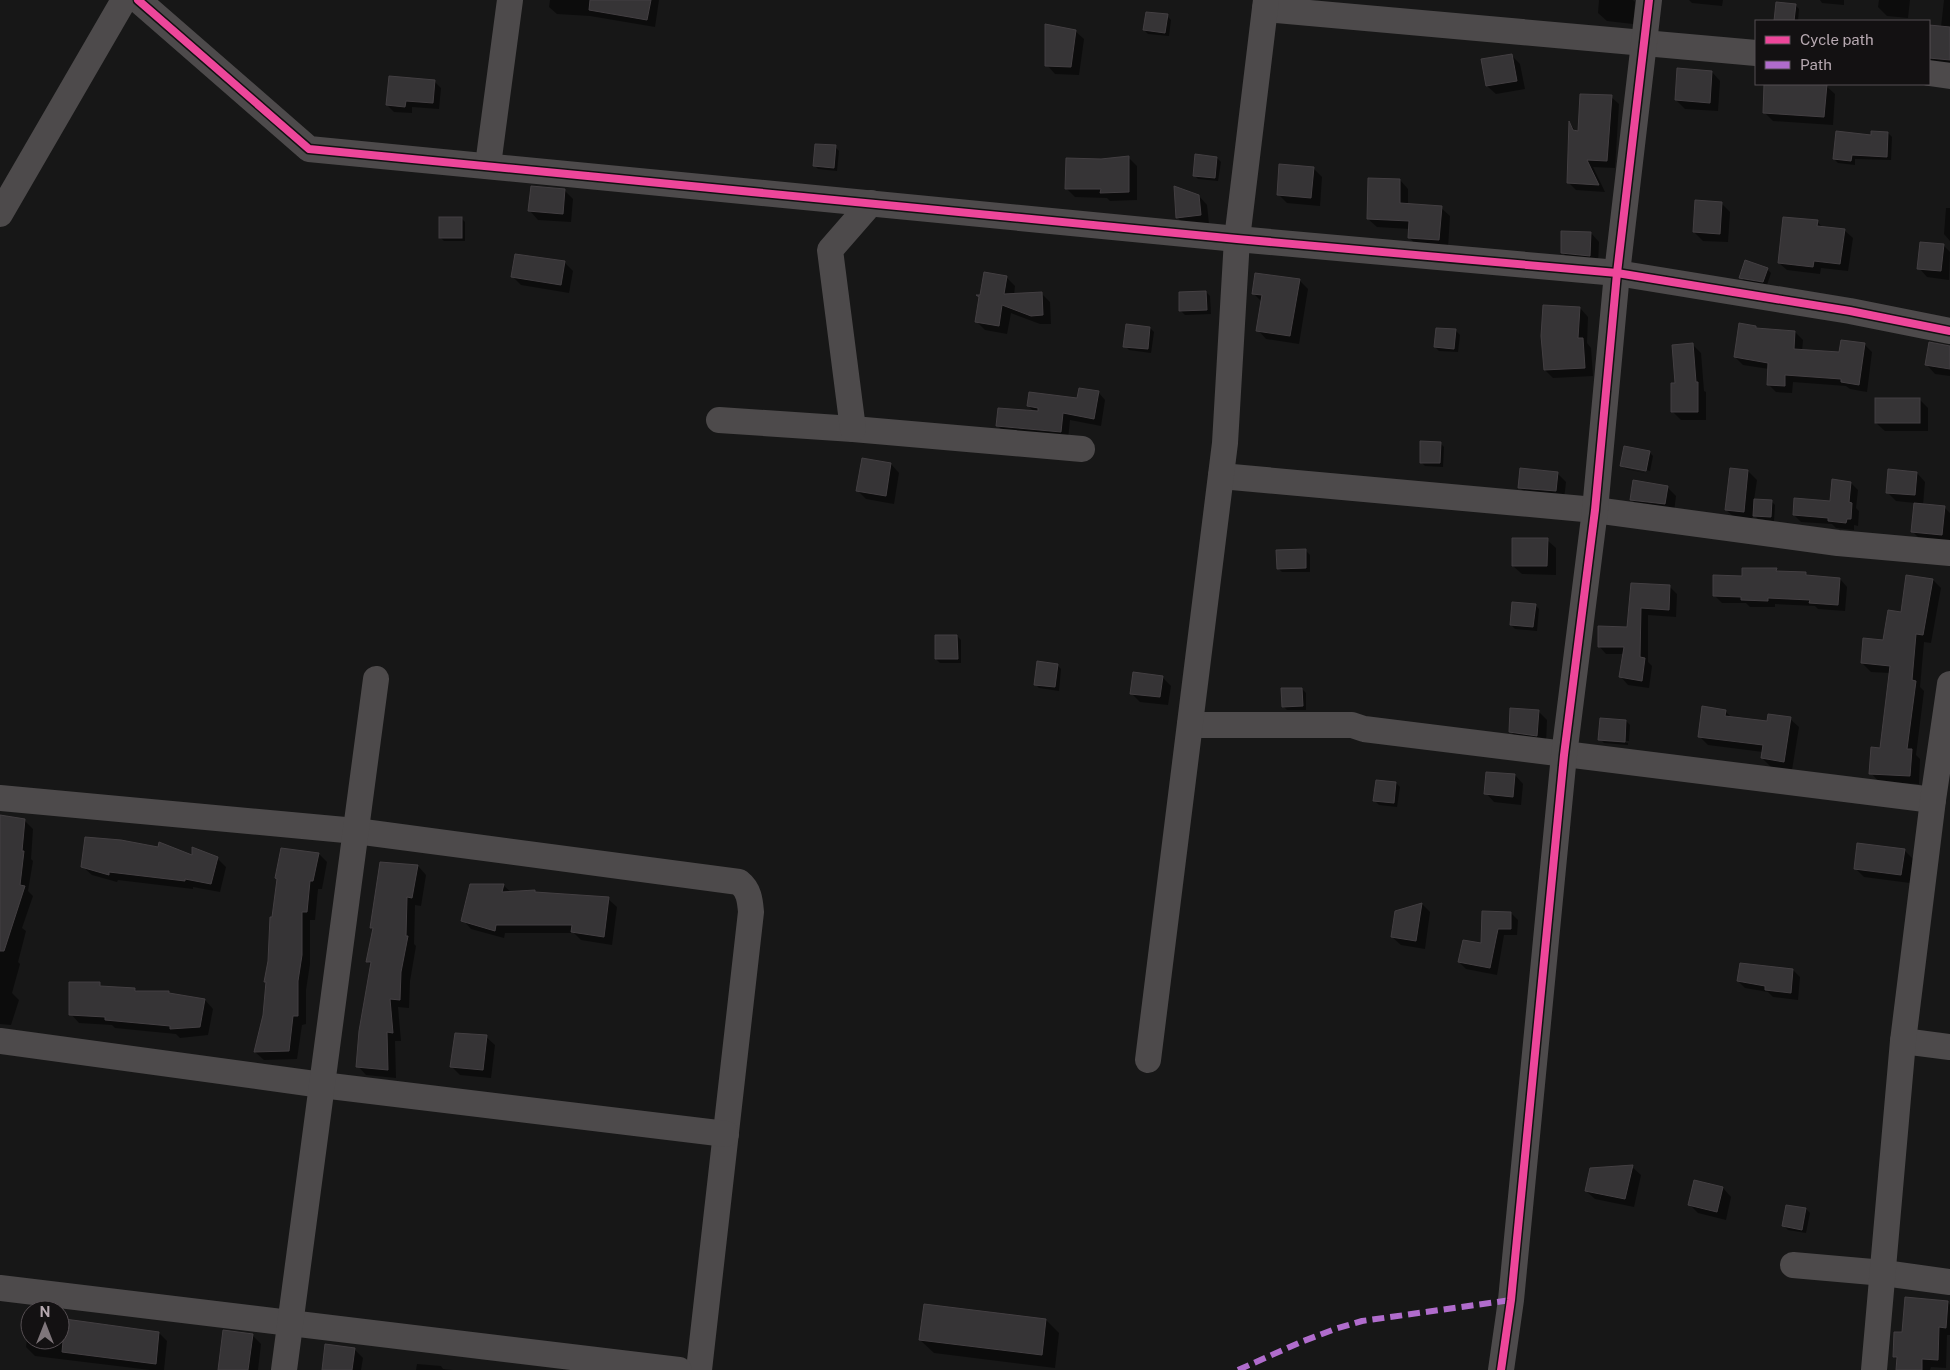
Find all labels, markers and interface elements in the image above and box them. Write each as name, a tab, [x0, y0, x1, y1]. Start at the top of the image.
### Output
legend	[1755, 20, 1930, 85]
text: Cycle path	[1800, 31, 1874, 48]
text: Path	[1800, 56, 1832, 73]
north arrow	[20, 1300, 70, 1350]
text: N	[40, 1304, 50, 1320]

